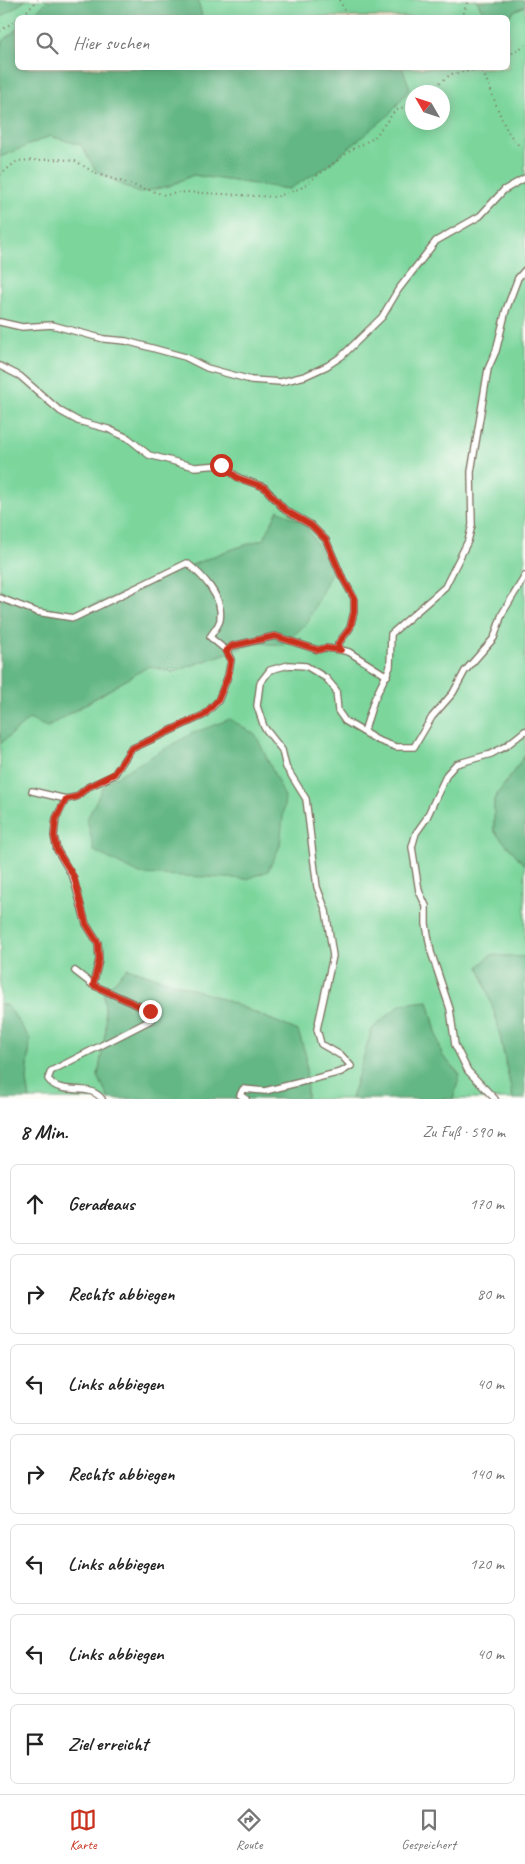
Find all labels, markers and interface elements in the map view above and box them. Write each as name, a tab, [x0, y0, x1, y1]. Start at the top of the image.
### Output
search box	[15, 15, 510, 70]
icon: search	[33, 29, 61, 57]
text: Hier suchen	[73, 31, 149, 55]
north arrow	[405, 85, 450, 130]
route start	[210, 454, 233, 477]
route end	[139, 1000, 162, 1023]
text: 8 Min.	[20, 1119, 68, 1145]
text: Zu Fuß · 590 m	[422, 1122, 505, 1142]
icon: ahead	[21, 1190, 49, 1218]
text: Geradeaus	[68, 1192, 135, 1216]
text: 170 m	[470, 1194, 504, 1214]
icon: right	[21, 1280, 49, 1308]
text: Rechts abbiegen	[68, 1282, 174, 1306]
text: 80 m	[477, 1284, 504, 1304]
icon: left	[21, 1370, 49, 1398]
text: Links abbiegen	[68, 1372, 164, 1396]
text: 40 m	[477, 1374, 504, 1394]
icon: right	[21, 1460, 49, 1488]
text: Rechts abbiegen	[68, 1462, 174, 1486]
text: 140 m	[470, 1464, 504, 1484]
icon: left	[21, 1550, 49, 1578]
text: Links abbiegen	[68, 1552, 164, 1576]
text: 120 m	[470, 1554, 504, 1574]
icon: left	[21, 1640, 49, 1668]
text: Links abbiegen	[68, 1642, 164, 1666]
text: 40 m	[477, 1644, 504, 1664]
icon: arrive	[21, 1730, 49, 1758]
text: Ziel erreicht	[68, 1732, 148, 1756]
tab: Karte	[69, 1806, 97, 1853]
tab: Route	[235, 1806, 263, 1853]
tab: Gespeichert	[401, 1806, 456, 1853]

